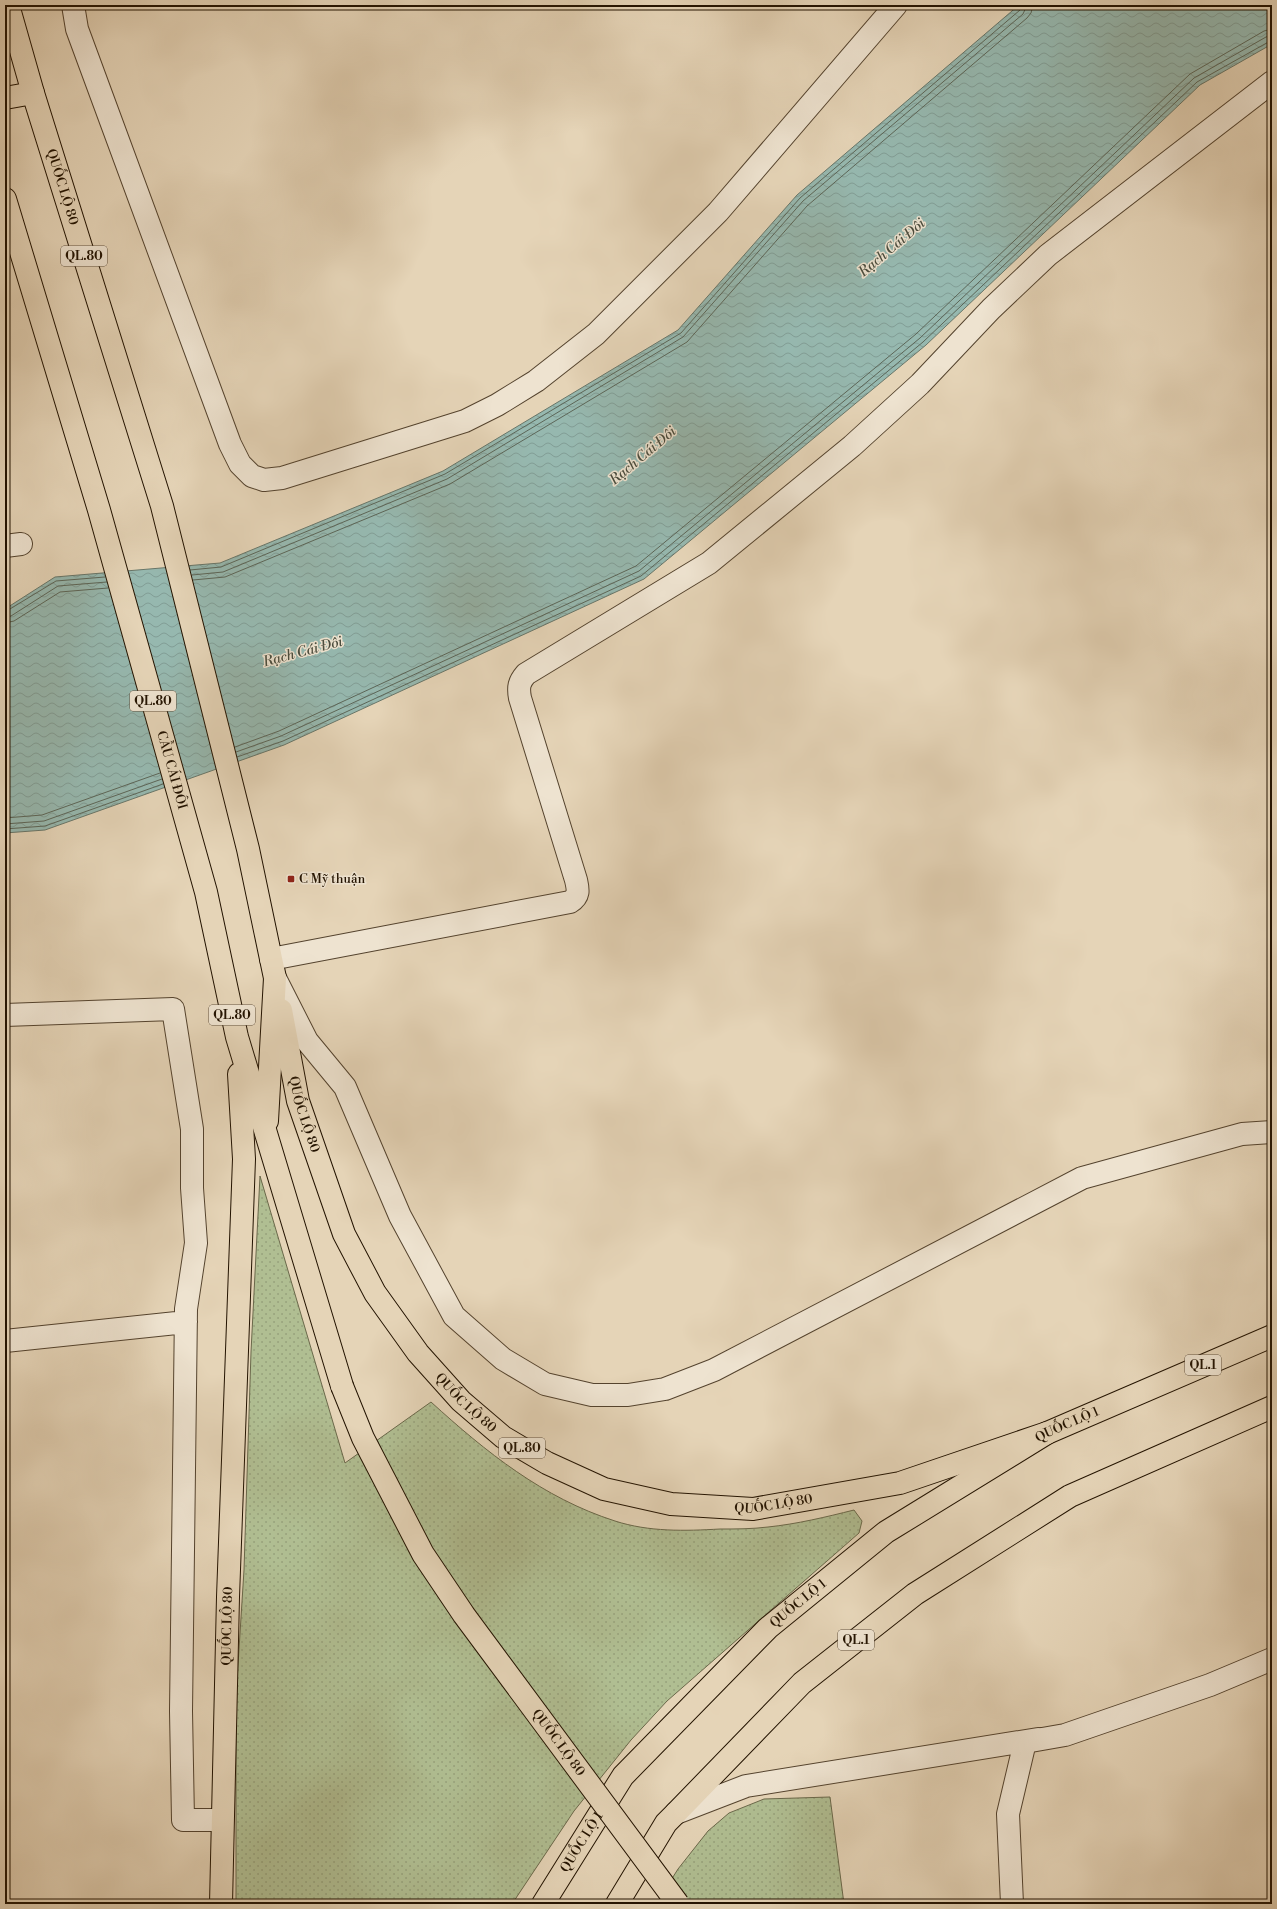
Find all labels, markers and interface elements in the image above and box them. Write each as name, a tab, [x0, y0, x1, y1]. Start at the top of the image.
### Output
street label: QUỐC LỘ 80	[43, 147, 82, 228]
water label: Rạch Cái Đôi	[854, 214, 930, 282]
road number: QL.80	[61, 246, 107, 266]
water label: Rạch Cái Đôi	[605, 422, 681, 490]
water label: Rạch Cái Đôi	[260, 633, 345, 672]
road number: QL.80	[130, 691, 176, 711]
street label: CẦU CÁI ĐÔI	[153, 729, 190, 811]
place label: C Mỹ thuận	[299, 871, 366, 887]
marker: C Mỹ thuận	[286, 874, 296, 884]
road number: QL.80	[209, 1005, 255, 1025]
street label: QUỐC LỘ 80	[286, 1075, 323, 1155]
road number: QL.1	[1185, 1355, 1221, 1375]
street label: QUỐC LỘ 80	[432, 1370, 500, 1436]
street label: QUỐC LỘ 1	[1032, 1403, 1102, 1446]
road number: QL.80	[499, 1438, 545, 1458]
street label: QUỐC LỘ 80	[734, 1491, 814, 1517]
street label: QUỐC LỘ 1	[767, 1576, 830, 1631]
street label: QUỐC LỘ 80	[216, 1586, 236, 1666]
road number: QL.1	[838, 1630, 874, 1650]
street label: QUỐC LỘ 80	[529, 1706, 589, 1780]
street label: QUỐC LỘ 1	[557, 1809, 607, 1875]

